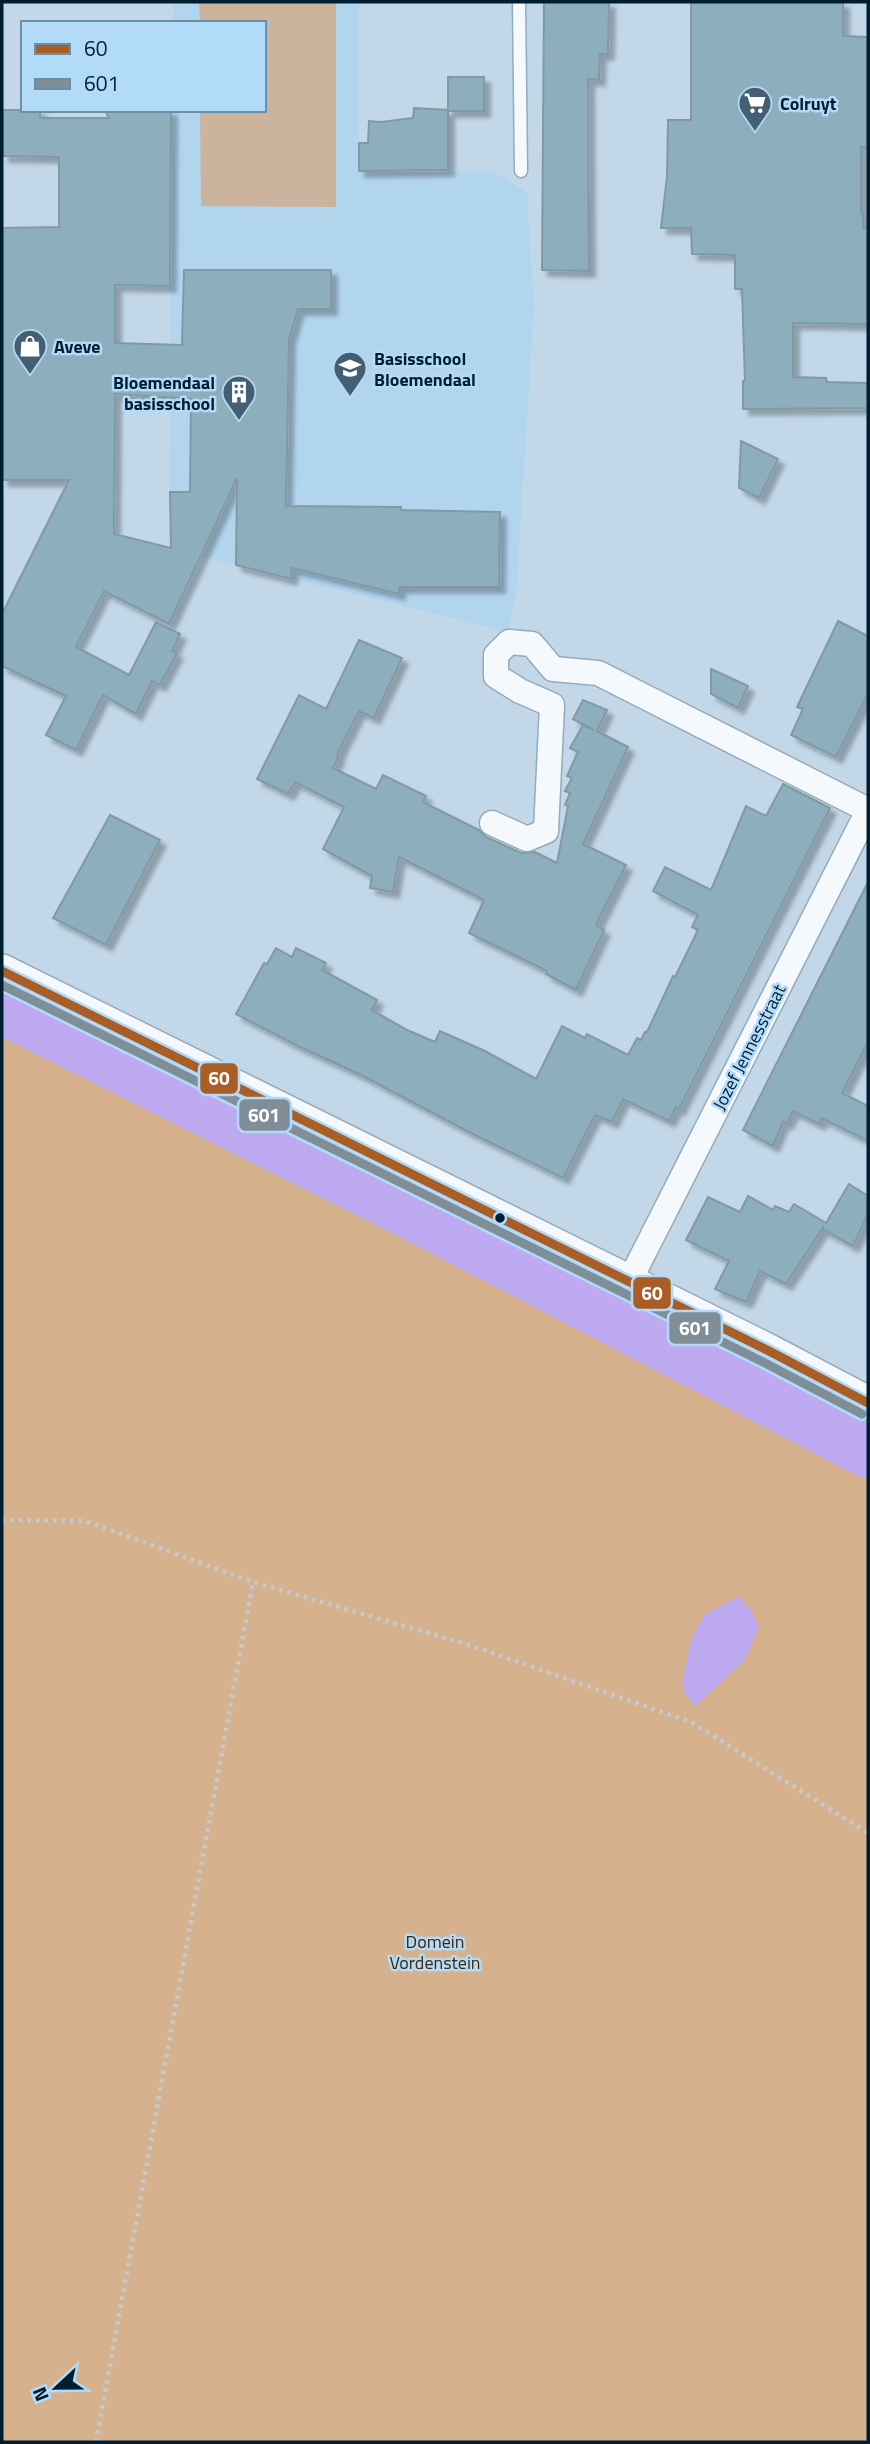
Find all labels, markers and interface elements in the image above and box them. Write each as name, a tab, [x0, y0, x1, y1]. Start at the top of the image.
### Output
legend	[21, 21, 266, 112]
text: 60	[84, 32, 108, 64]
text: 601	[84, 67, 119, 99]
supermarket icon: Colruyt	[736, 84, 774, 133]
place label: Colruyt	[780, 90, 837, 117]
shop icon: Aveve	[11, 327, 49, 376]
place label: Aveve	[54, 333, 101, 360]
place label: Basisschool Bloemendaal	[374, 345, 476, 393]
school or university icon: Basisschool Bloemendaal	[331, 349, 369, 398]
place label: Bloemendaal basisschool	[113, 369, 215, 417]
building icon: Bloemendaal basisschool	[220, 373, 258, 422]
street label: Jozef Jennesstraat	[706, 979, 793, 1115]
line badge: 60	[199, 1062, 239, 1095]
text: 60	[208, 1063, 230, 1092]
line badge: 601	[238, 1098, 291, 1132]
text: 601	[248, 1100, 280, 1129]
unlabelled marker	[493, 1211, 507, 1225]
line badge: 60	[632, 1276, 672, 1310]
text: 60	[641, 1278, 663, 1307]
line badge: 601	[668, 1311, 722, 1345]
text: 601	[679, 1313, 711, 1342]
park label: Domein Vordenstein	[389, 1928, 481, 1976]
north arrow	[21, 2353, 91, 2423]
text: N	[24, 2383, 56, 2406]

